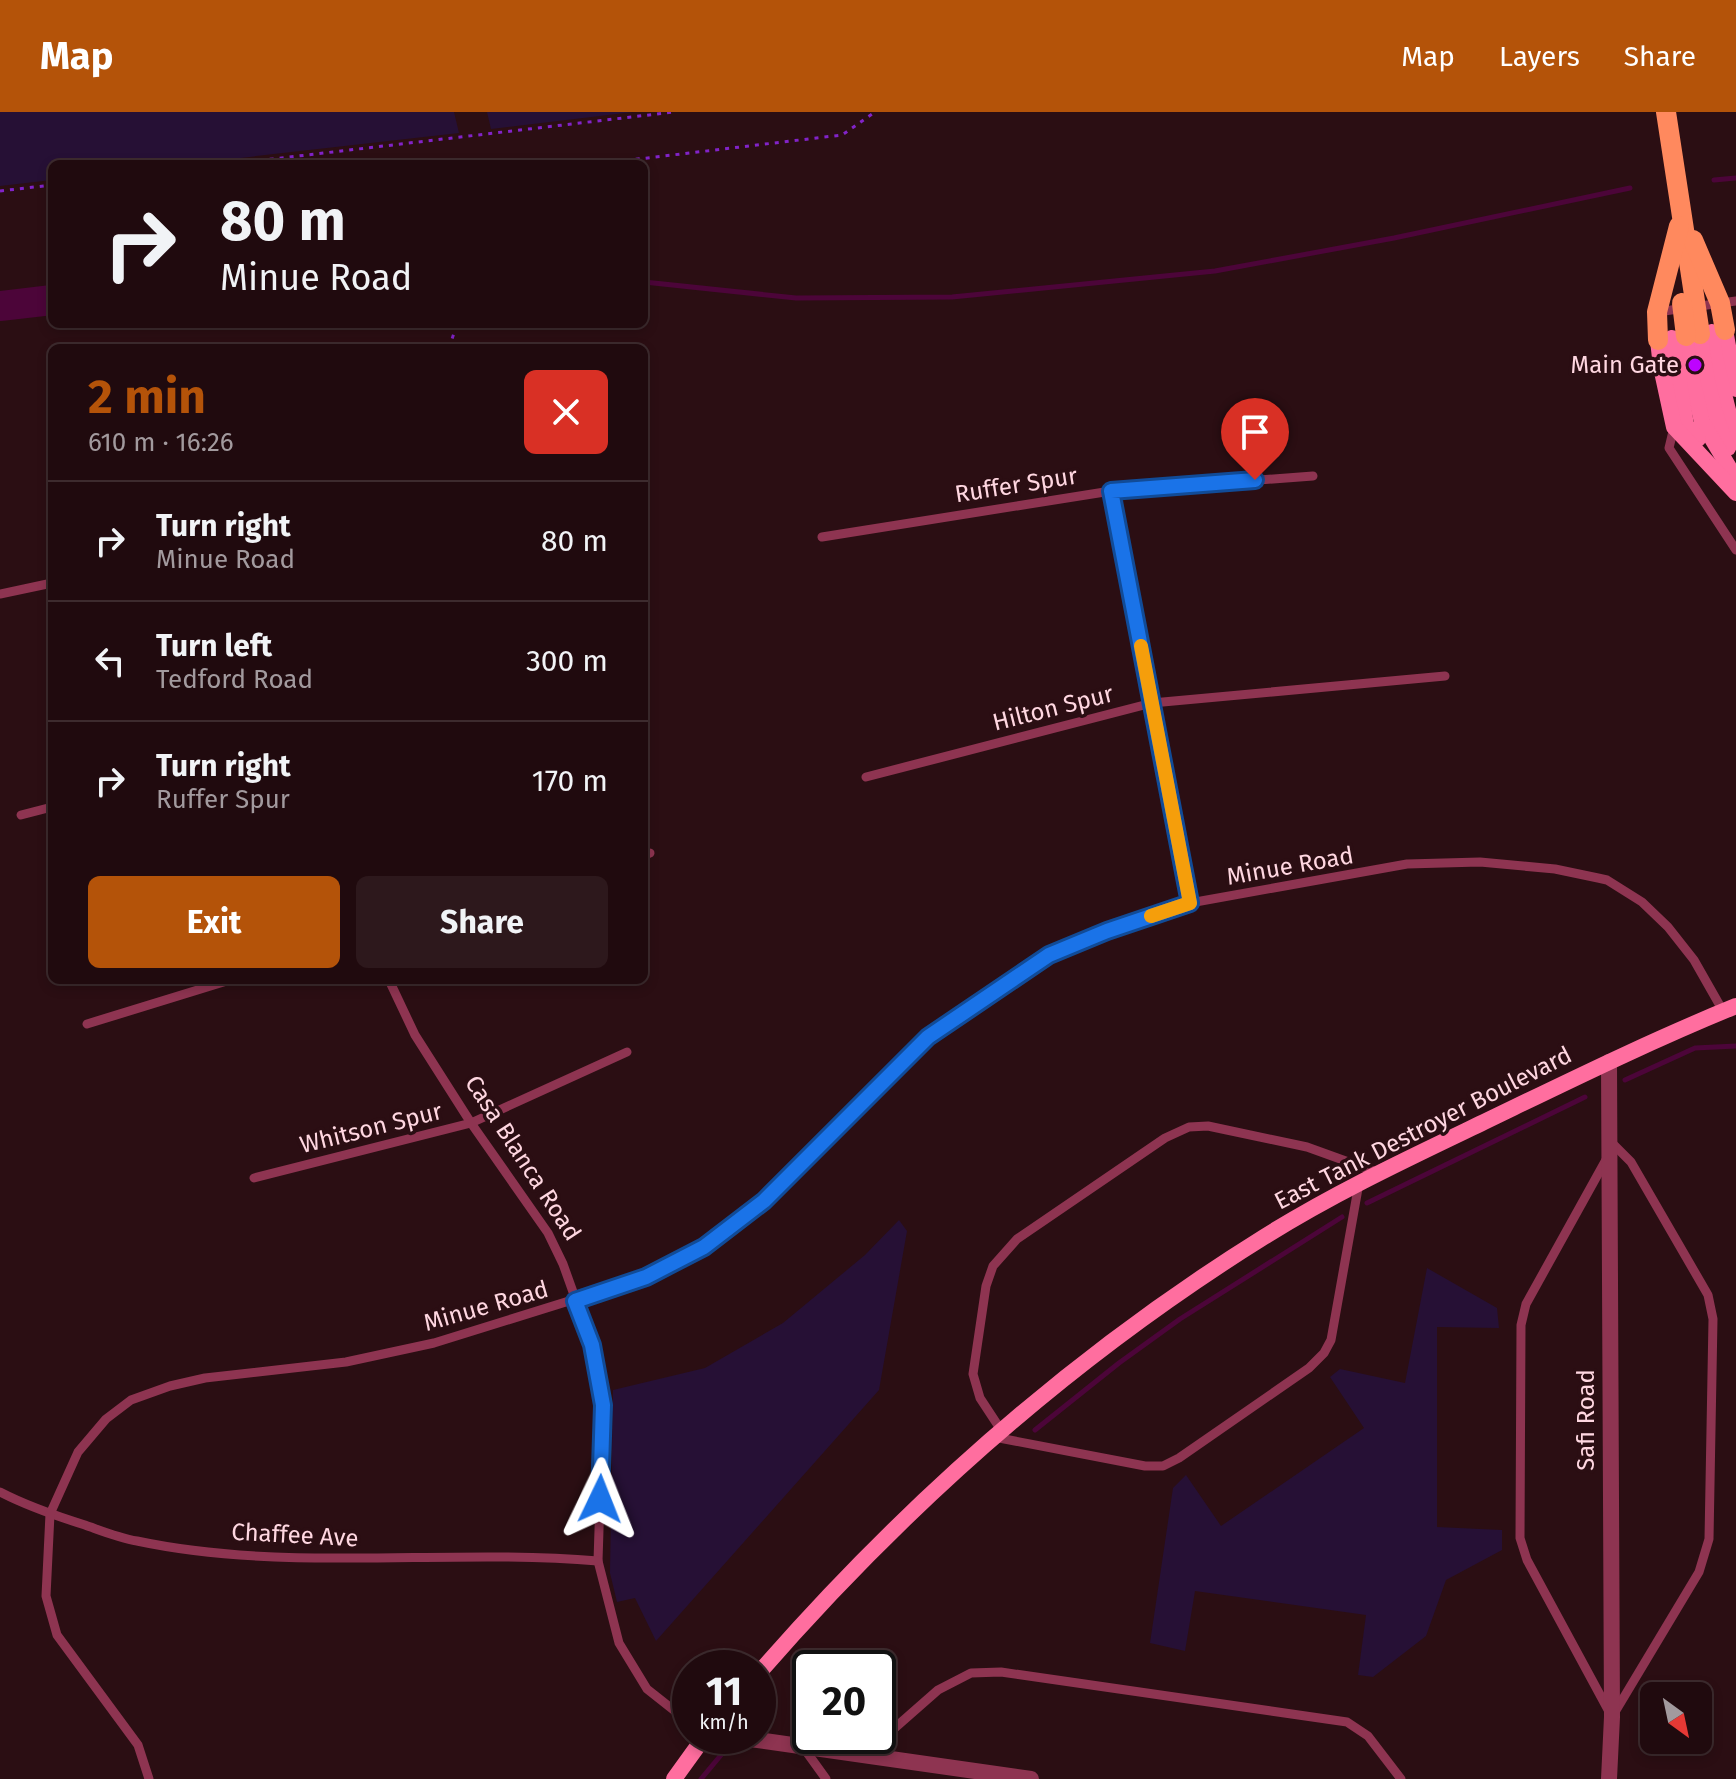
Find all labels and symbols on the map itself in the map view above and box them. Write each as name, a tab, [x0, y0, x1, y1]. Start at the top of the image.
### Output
place label: Main Gate	[1570, 351, 1679, 379]
marker: Main Gate	[1686, 356, 1704, 374]
pin	[1221, 398, 1289, 480]
street label: Ruffer Spur	[953, 461, 1080, 508]
street label: Hilton Spur	[990, 679, 1117, 737]
street label: Minue Road	[1224, 841, 1356, 891]
street label: East Tank Destroyer Boulevard	[1270, 1041, 1576, 1215]
street label: Casa Blanca Road	[459, 1070, 587, 1246]
street label: Whitson Spur	[297, 1097, 446, 1159]
street label: Minue Road	[420, 1275, 552, 1337]
street label: Safi Road	[1572, 1369, 1600, 1471]
position arrow	[558, 1457, 642, 1541]
street label: Chaffee Ave	[231, 1518, 359, 1552]
speed limit sign: 20	[792, 1650, 896, 1754]
north arrow	[1640, 1682, 1712, 1754]

